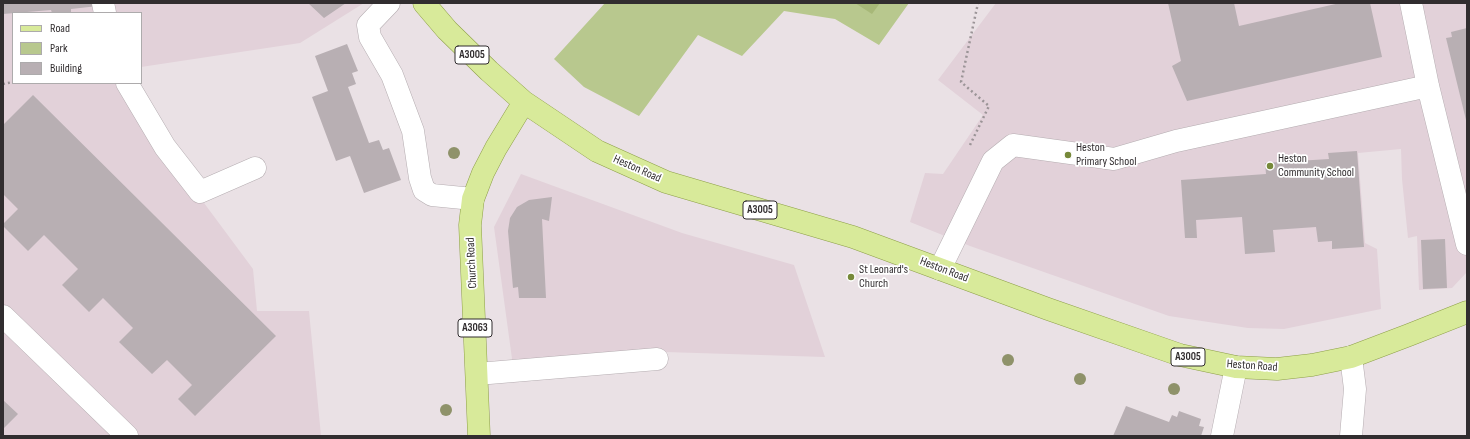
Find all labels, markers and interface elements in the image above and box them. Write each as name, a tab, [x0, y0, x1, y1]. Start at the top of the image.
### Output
legend	[12, 12, 142, 84]
text: Road	[50, 21, 70, 36]
text: Park	[50, 41, 68, 56]
road number: A3005	[455, 46, 489, 64]
text: Building	[50, 61, 82, 76]
place label: Heston Primary School	[1076, 141, 1136, 169]
marker: Heston Primary School	[1063, 150, 1073, 160]
street label: Heston Road	[611, 152, 663, 186]
place label: Heston Community School	[1278, 152, 1354, 180]
marker: Heston Community School	[1265, 161, 1275, 171]
road number: A3005	[743, 201, 777, 219]
street label: Church Road	[463, 237, 481, 289]
street label: Heston Road	[918, 254, 970, 286]
place label: St Leonard's Church	[859, 263, 908, 291]
marker: St Leonard's Church	[846, 272, 856, 282]
road number: A3063	[458, 319, 492, 337]
road number: A3005	[1171, 348, 1205, 366]
street label: Heston Road	[1226, 357, 1278, 375]

